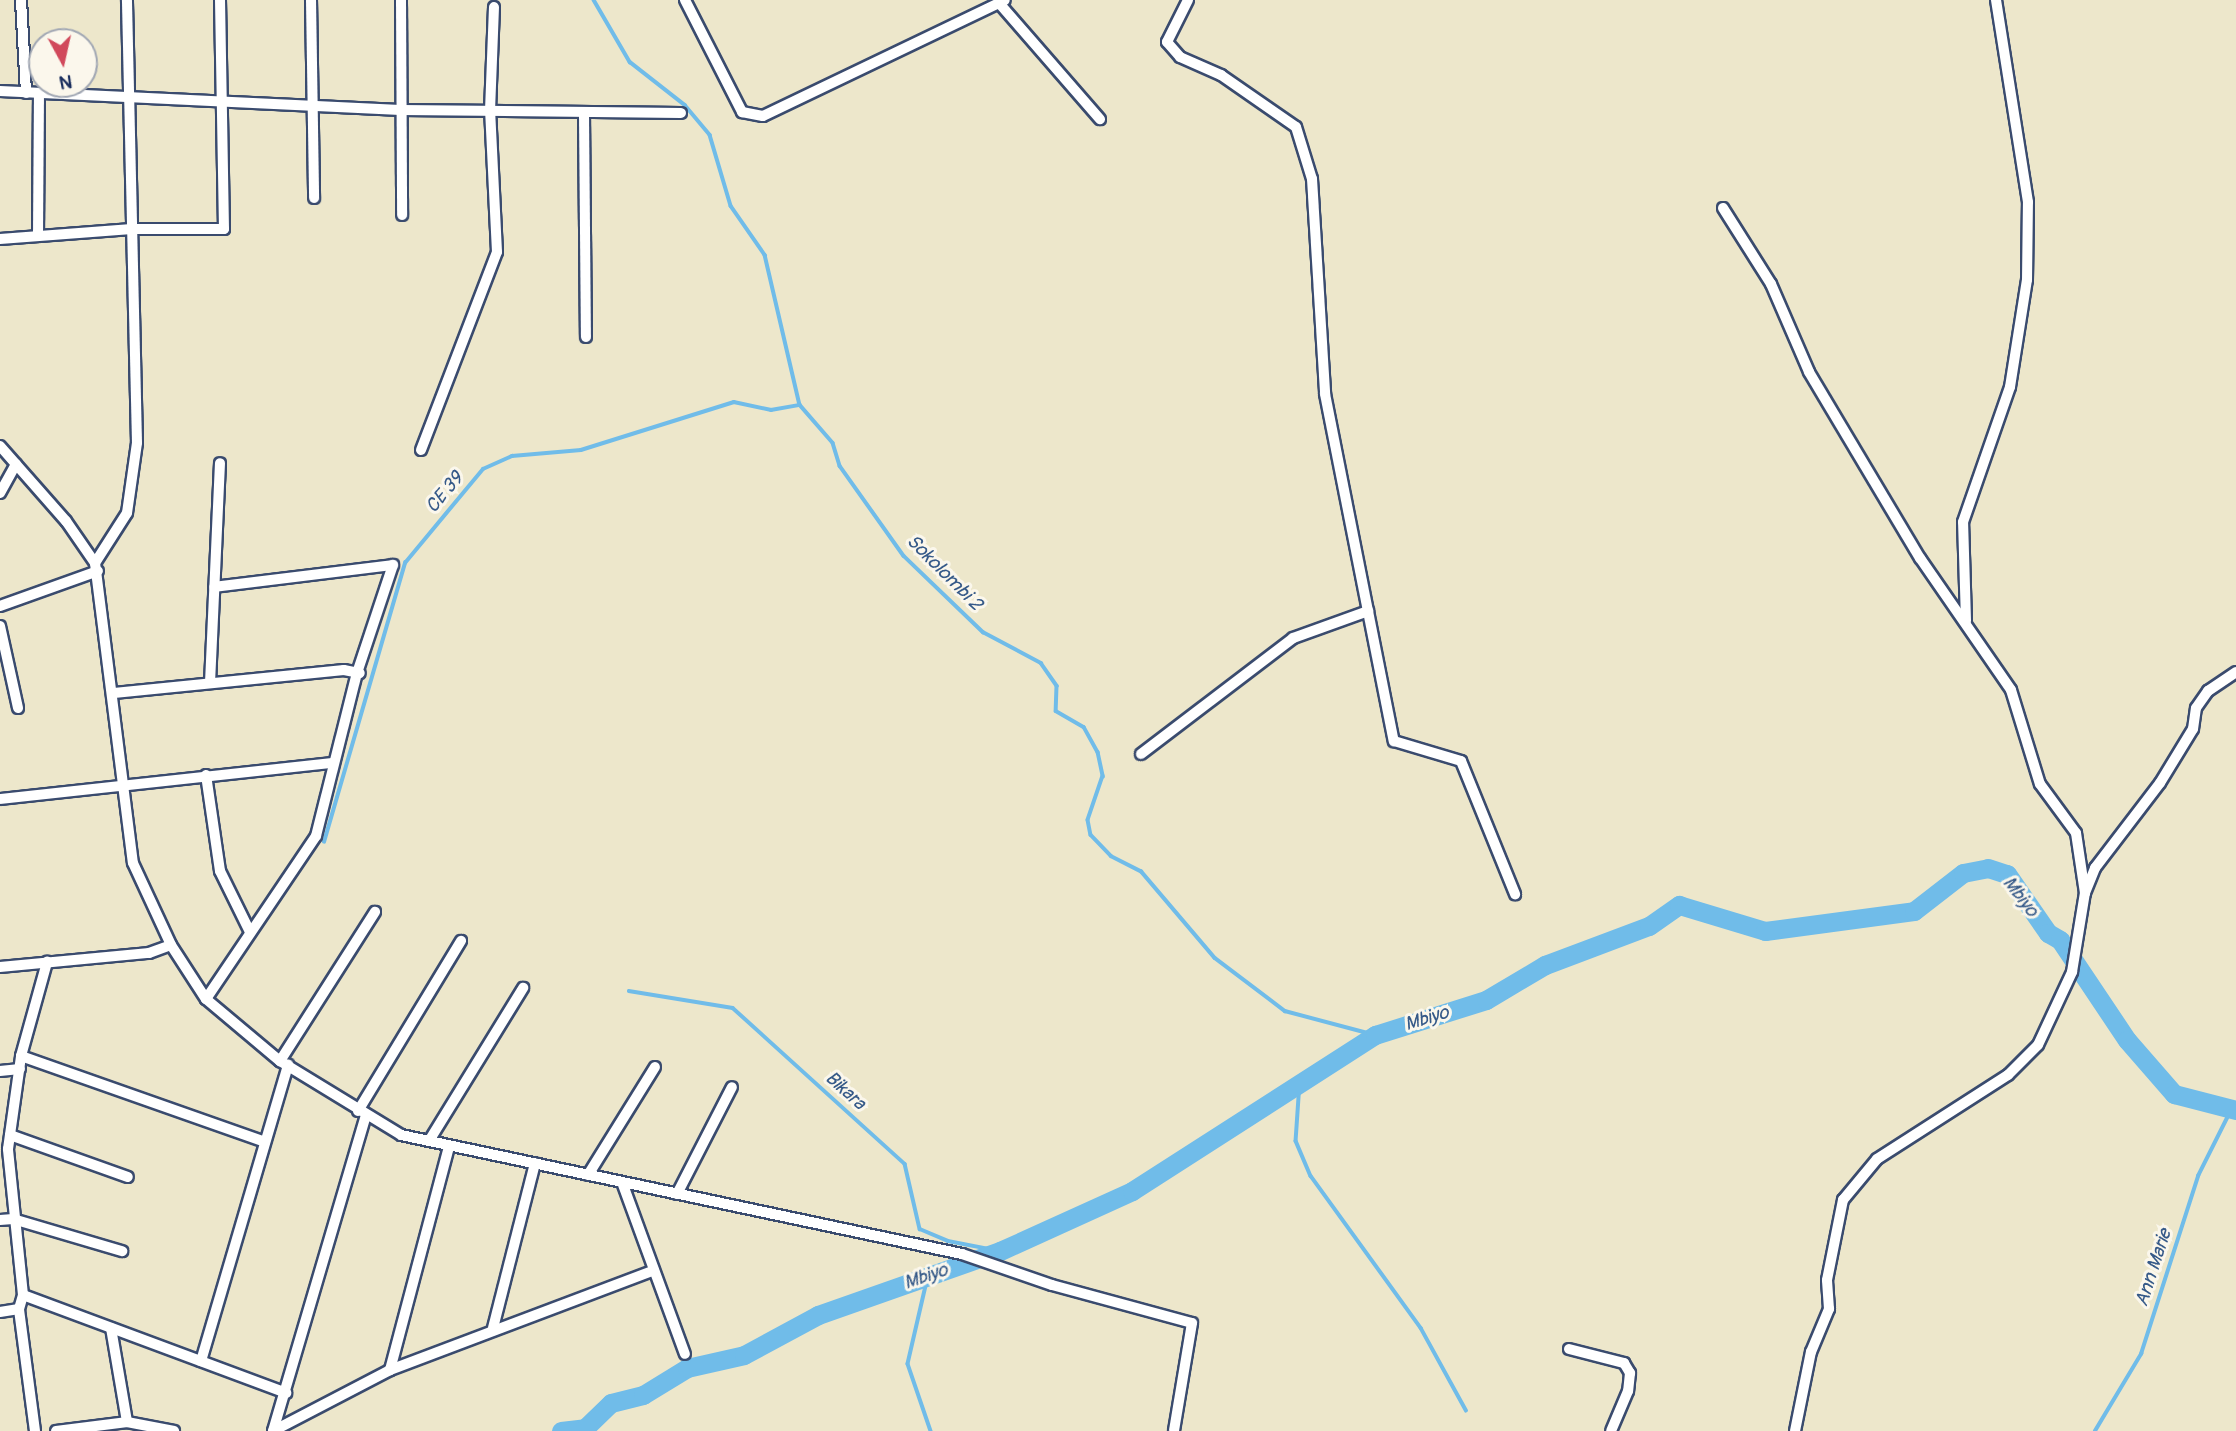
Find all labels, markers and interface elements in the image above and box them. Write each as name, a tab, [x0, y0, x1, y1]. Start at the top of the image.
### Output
north arrow	[28, 28, 98, 98]
text: N	[58, 69, 74, 95]
water label: CE 39	[421, 468, 469, 518]
water label: Sokolombi 2	[901, 530, 987, 616]
water label: Mbiyo	[1997, 872, 2043, 922]
water label: Mbiyo	[1402, 1002, 1452, 1036]
water label: Bikara	[820, 1067, 870, 1115]
water label: Ann Marie	[2131, 1226, 2177, 1310]
water label: Mbiyo	[901, 1259, 951, 1295]

